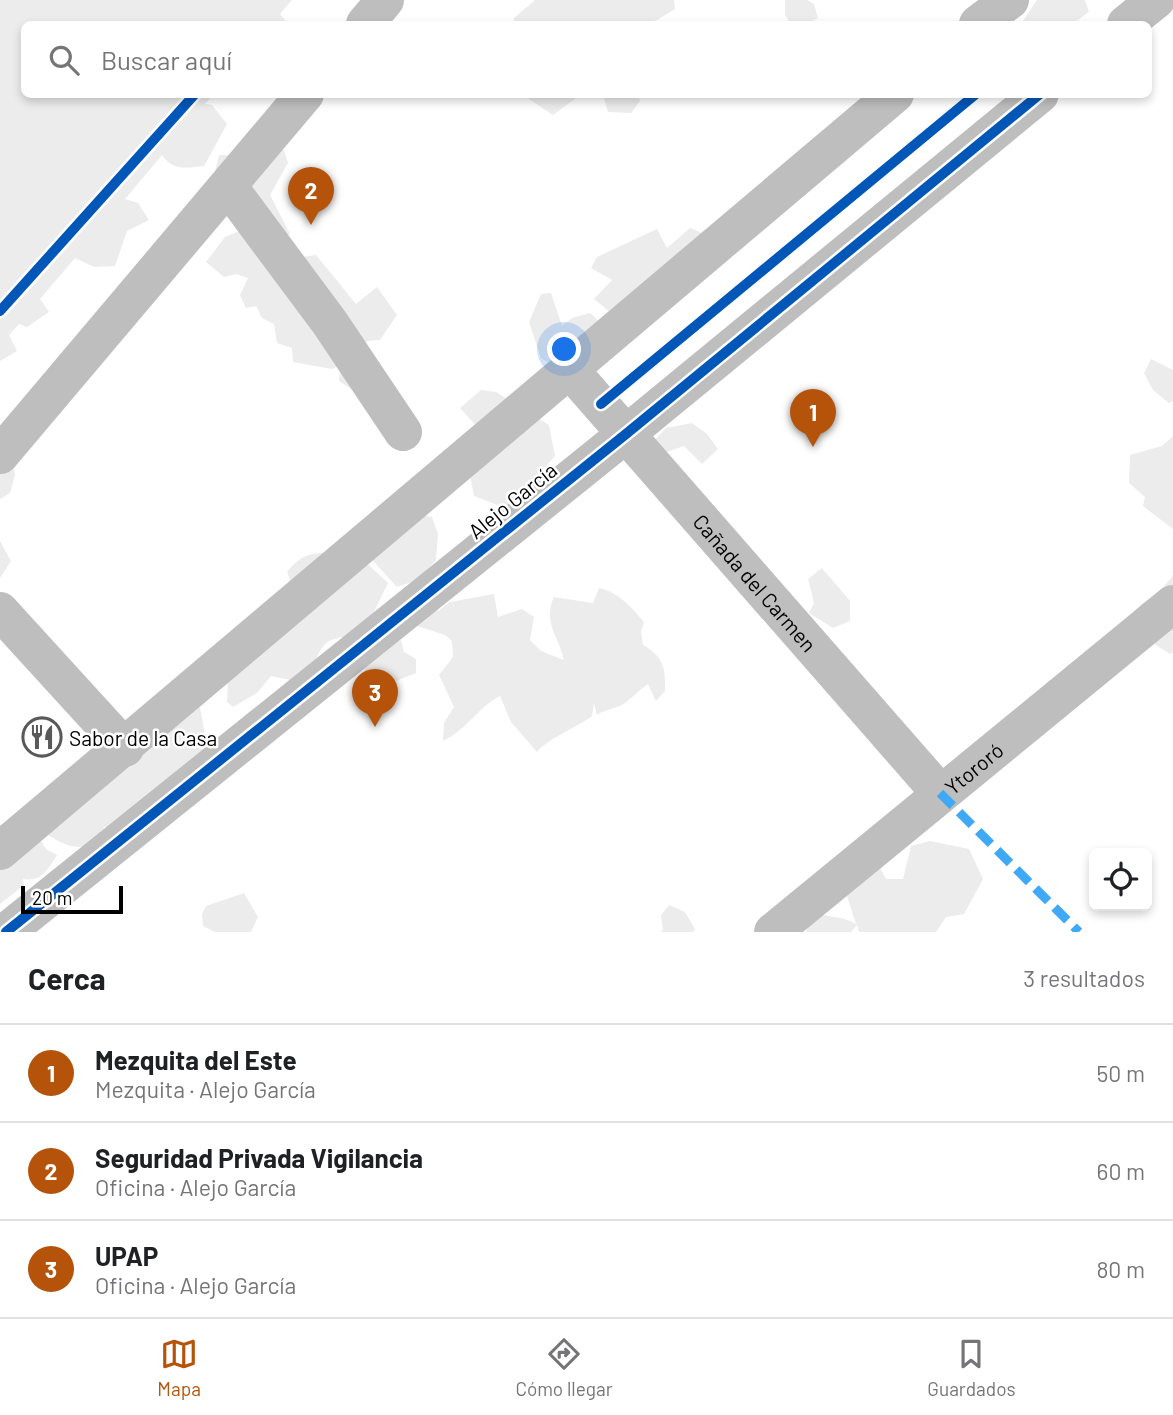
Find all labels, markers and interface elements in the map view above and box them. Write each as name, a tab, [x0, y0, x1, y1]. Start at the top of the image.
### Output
search box	[21, 21, 1152, 98]
icon: search	[45, 41, 83, 79]
text: Buscar aquí	[101, 44, 232, 75]
pin: 2	[288, 167, 334, 225]
your location	[547, 332, 581, 366]
pin: 1	[790, 389, 836, 447]
street label: Alejo García	[463, 457, 561, 543]
street label: Cañada del Carmen	[689, 508, 822, 656]
pin: 3	[352, 669, 398, 727]
restaurant icon: Sabor de la Casa	[21, 716, 63, 758]
place label: Sabor de la Casa	[69, 725, 217, 750]
street label: Ytororó	[939, 737, 1007, 799]
map controls	[1089, 848, 1152, 911]
button: locate	[1089, 848, 1152, 911]
scale bar	[21, 883, 122, 915]
text: 20 m	[32, 886, 72, 909]
text: Cerca	[28, 960, 106, 996]
text: 3 resultados	[1023, 964, 1145, 992]
text: Mezquita del Este	[95, 1044, 297, 1075]
text: 1	[47, 1059, 55, 1087]
text: 50 m	[1097, 1059, 1145, 1087]
text: Mezquita · Alejo García	[95, 1075, 316, 1103]
text: Seguridad Privada Vigilancia	[95, 1142, 423, 1173]
text: 2	[45, 1157, 57, 1185]
text: 60 m	[1097, 1157, 1145, 1185]
text: Oficina · Alejo García	[95, 1173, 296, 1201]
text: UPAP	[95, 1240, 158, 1271]
text: 3	[45, 1255, 57, 1283]
text: 80 m	[1096, 1255, 1145, 1283]
text: Oficina · Alejo García	[95, 1271, 296, 1299]
tab: Mapa	[157, 1335, 201, 1400]
tab: Cómo llegar	[516, 1335, 613, 1400]
tab: Guardados	[927, 1335, 1016, 1400]

